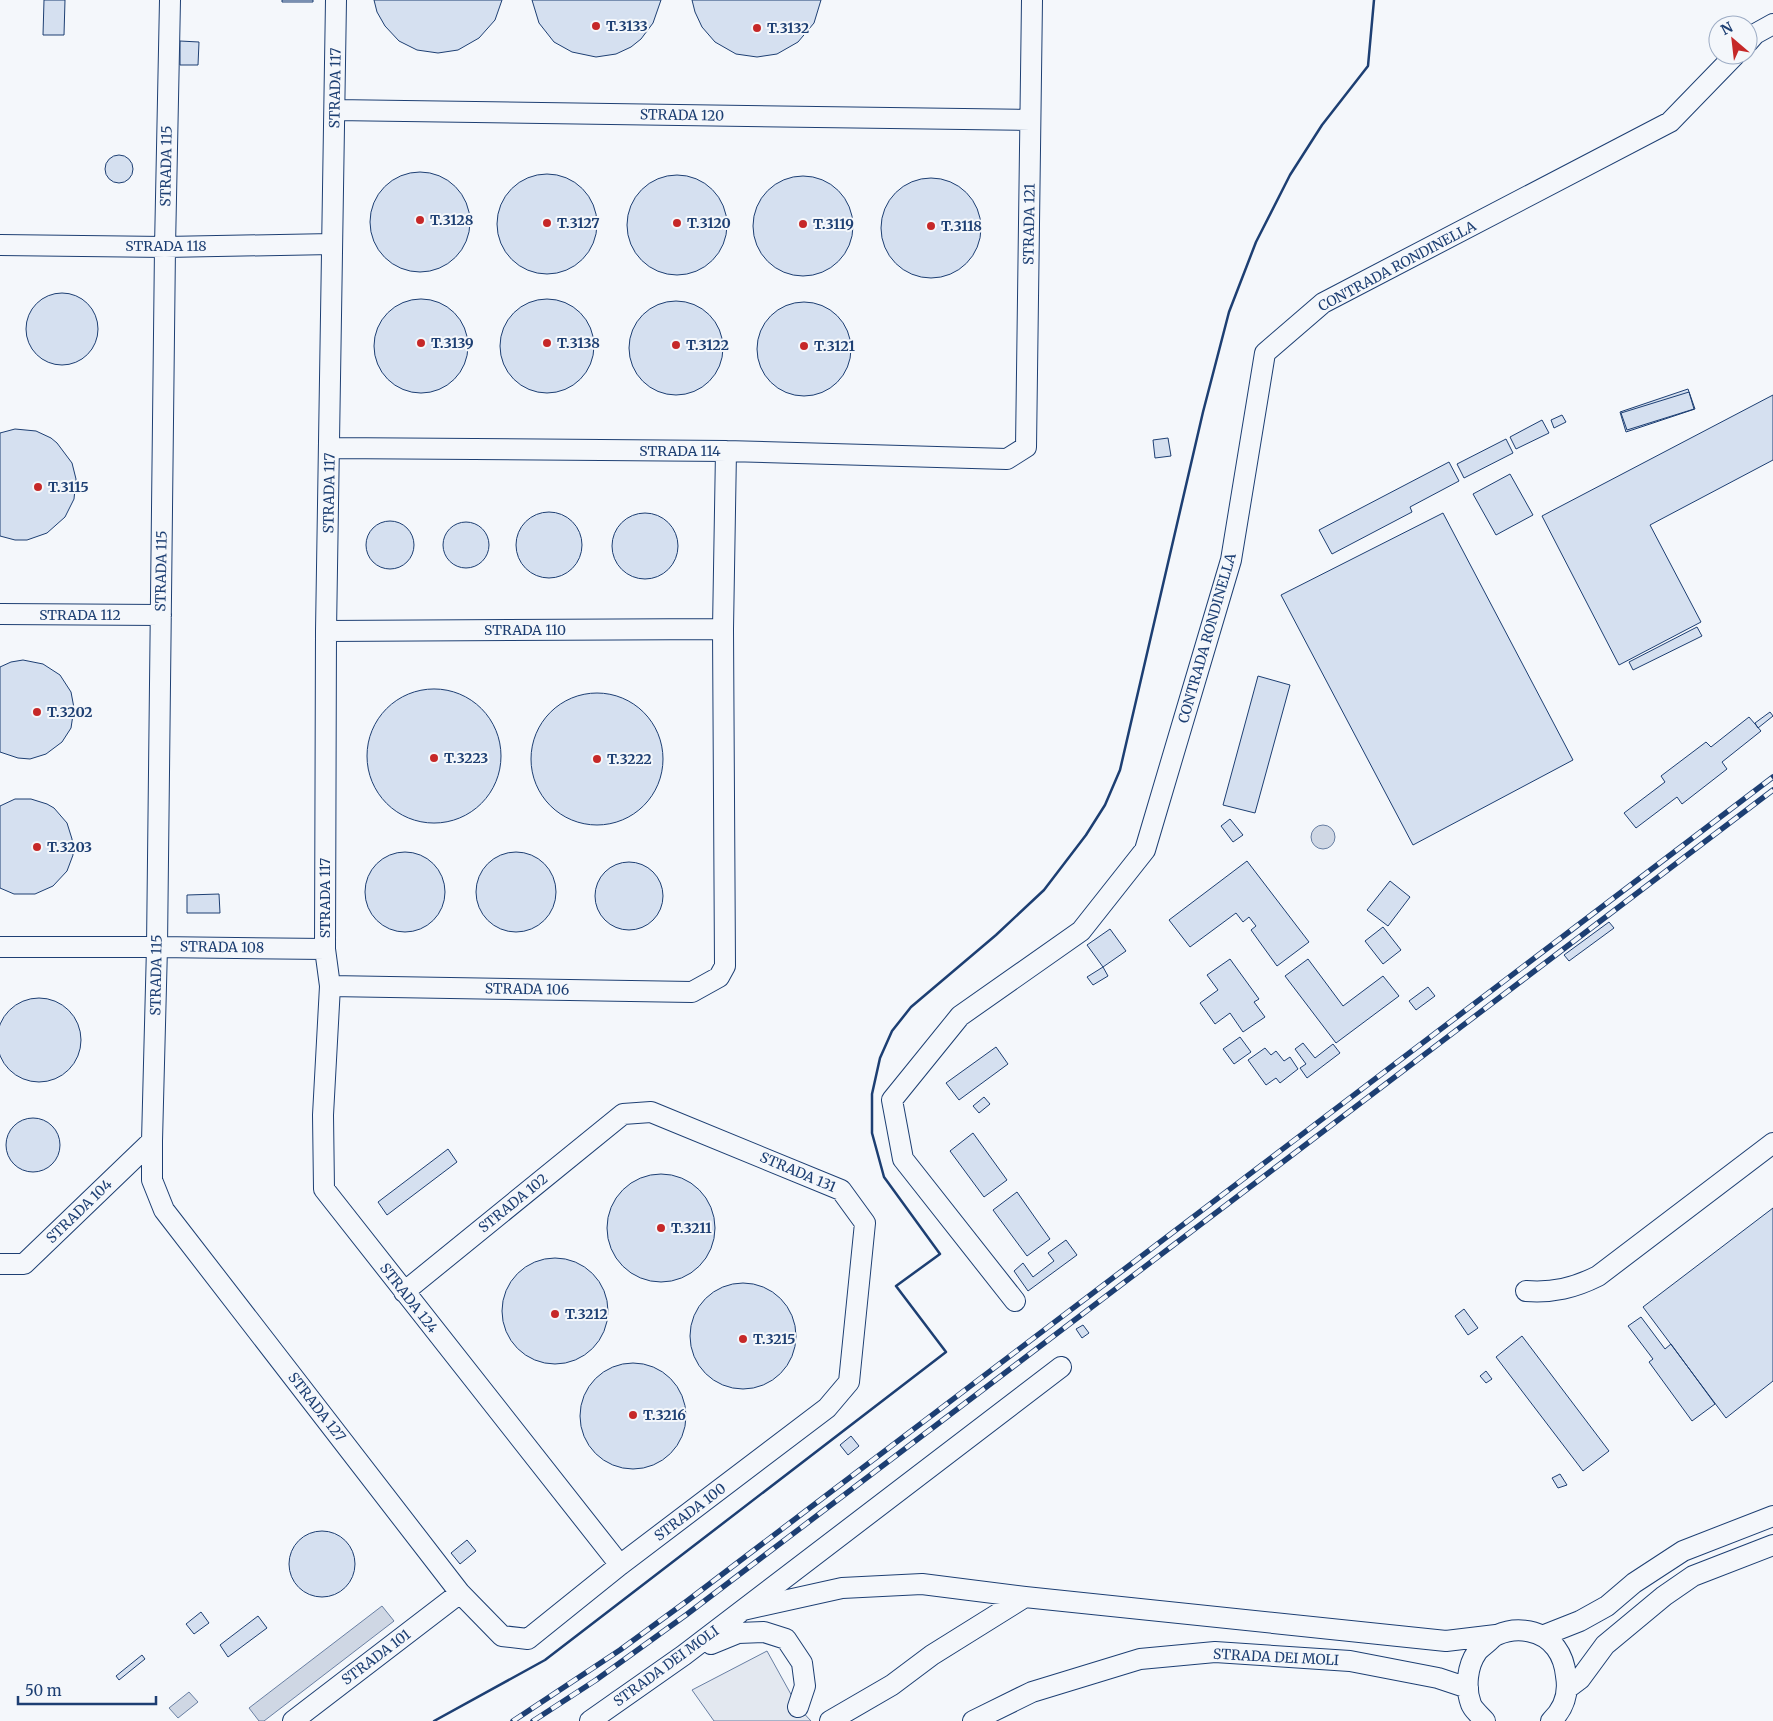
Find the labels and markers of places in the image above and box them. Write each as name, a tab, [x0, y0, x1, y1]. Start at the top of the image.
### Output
place label: T.3133	[606, 17, 648, 35]
place label: T.3132	[767, 19, 809, 37]
marker: T.3133	[590, 20, 602, 32]
marker: T.3132	[751, 22, 763, 34]
place label: T.3128	[430, 211, 474, 229]
marker: T.3128	[414, 214, 426, 226]
place label: T.3127	[557, 214, 600, 232]
place label: T.3120	[687, 214, 731, 232]
place label: T.3119	[813, 215, 854, 233]
marker: T.3127	[541, 217, 553, 229]
marker: T.3120	[671, 217, 683, 229]
place label: T.3118	[941, 217, 982, 235]
marker: T.3119	[797, 218, 809, 230]
marker: T.3118	[925, 220, 937, 232]
place label: T.3139	[431, 334, 474, 352]
place label: T.3138	[557, 334, 600, 352]
place label: T.3122	[686, 336, 729, 354]
marker: T.3139	[415, 337, 427, 349]
marker: T.3138	[541, 337, 553, 349]
place label: T.3121	[814, 337, 855, 355]
marker: T.3122	[670, 339, 682, 351]
marker: T.3121	[798, 340, 810, 352]
place label: T.3115	[48, 478, 89, 496]
marker: T.3115	[32, 481, 44, 493]
place label: T.3202	[47, 703, 92, 721]
marker: T.3202	[31, 706, 43, 718]
place label: T.3223	[444, 749, 488, 767]
place label: T.3222	[607, 750, 652, 768]
marker: T.3223	[428, 752, 440, 764]
marker: T.3222	[591, 753, 603, 765]
place label: T.3203	[47, 838, 92, 856]
marker: T.3203	[31, 841, 43, 853]
place label: T.3211	[671, 1219, 712, 1237]
marker: T.3211	[655, 1222, 667, 1234]
place label: T.3212	[565, 1305, 608, 1323]
marker: T.3212	[549, 1308, 561, 1320]
place label: T.3215	[753, 1330, 796, 1348]
marker: T.3215	[737, 1333, 749, 1345]
place label: T.3216	[643, 1406, 686, 1424]
marker: T.3216	[627, 1409, 639, 1421]

